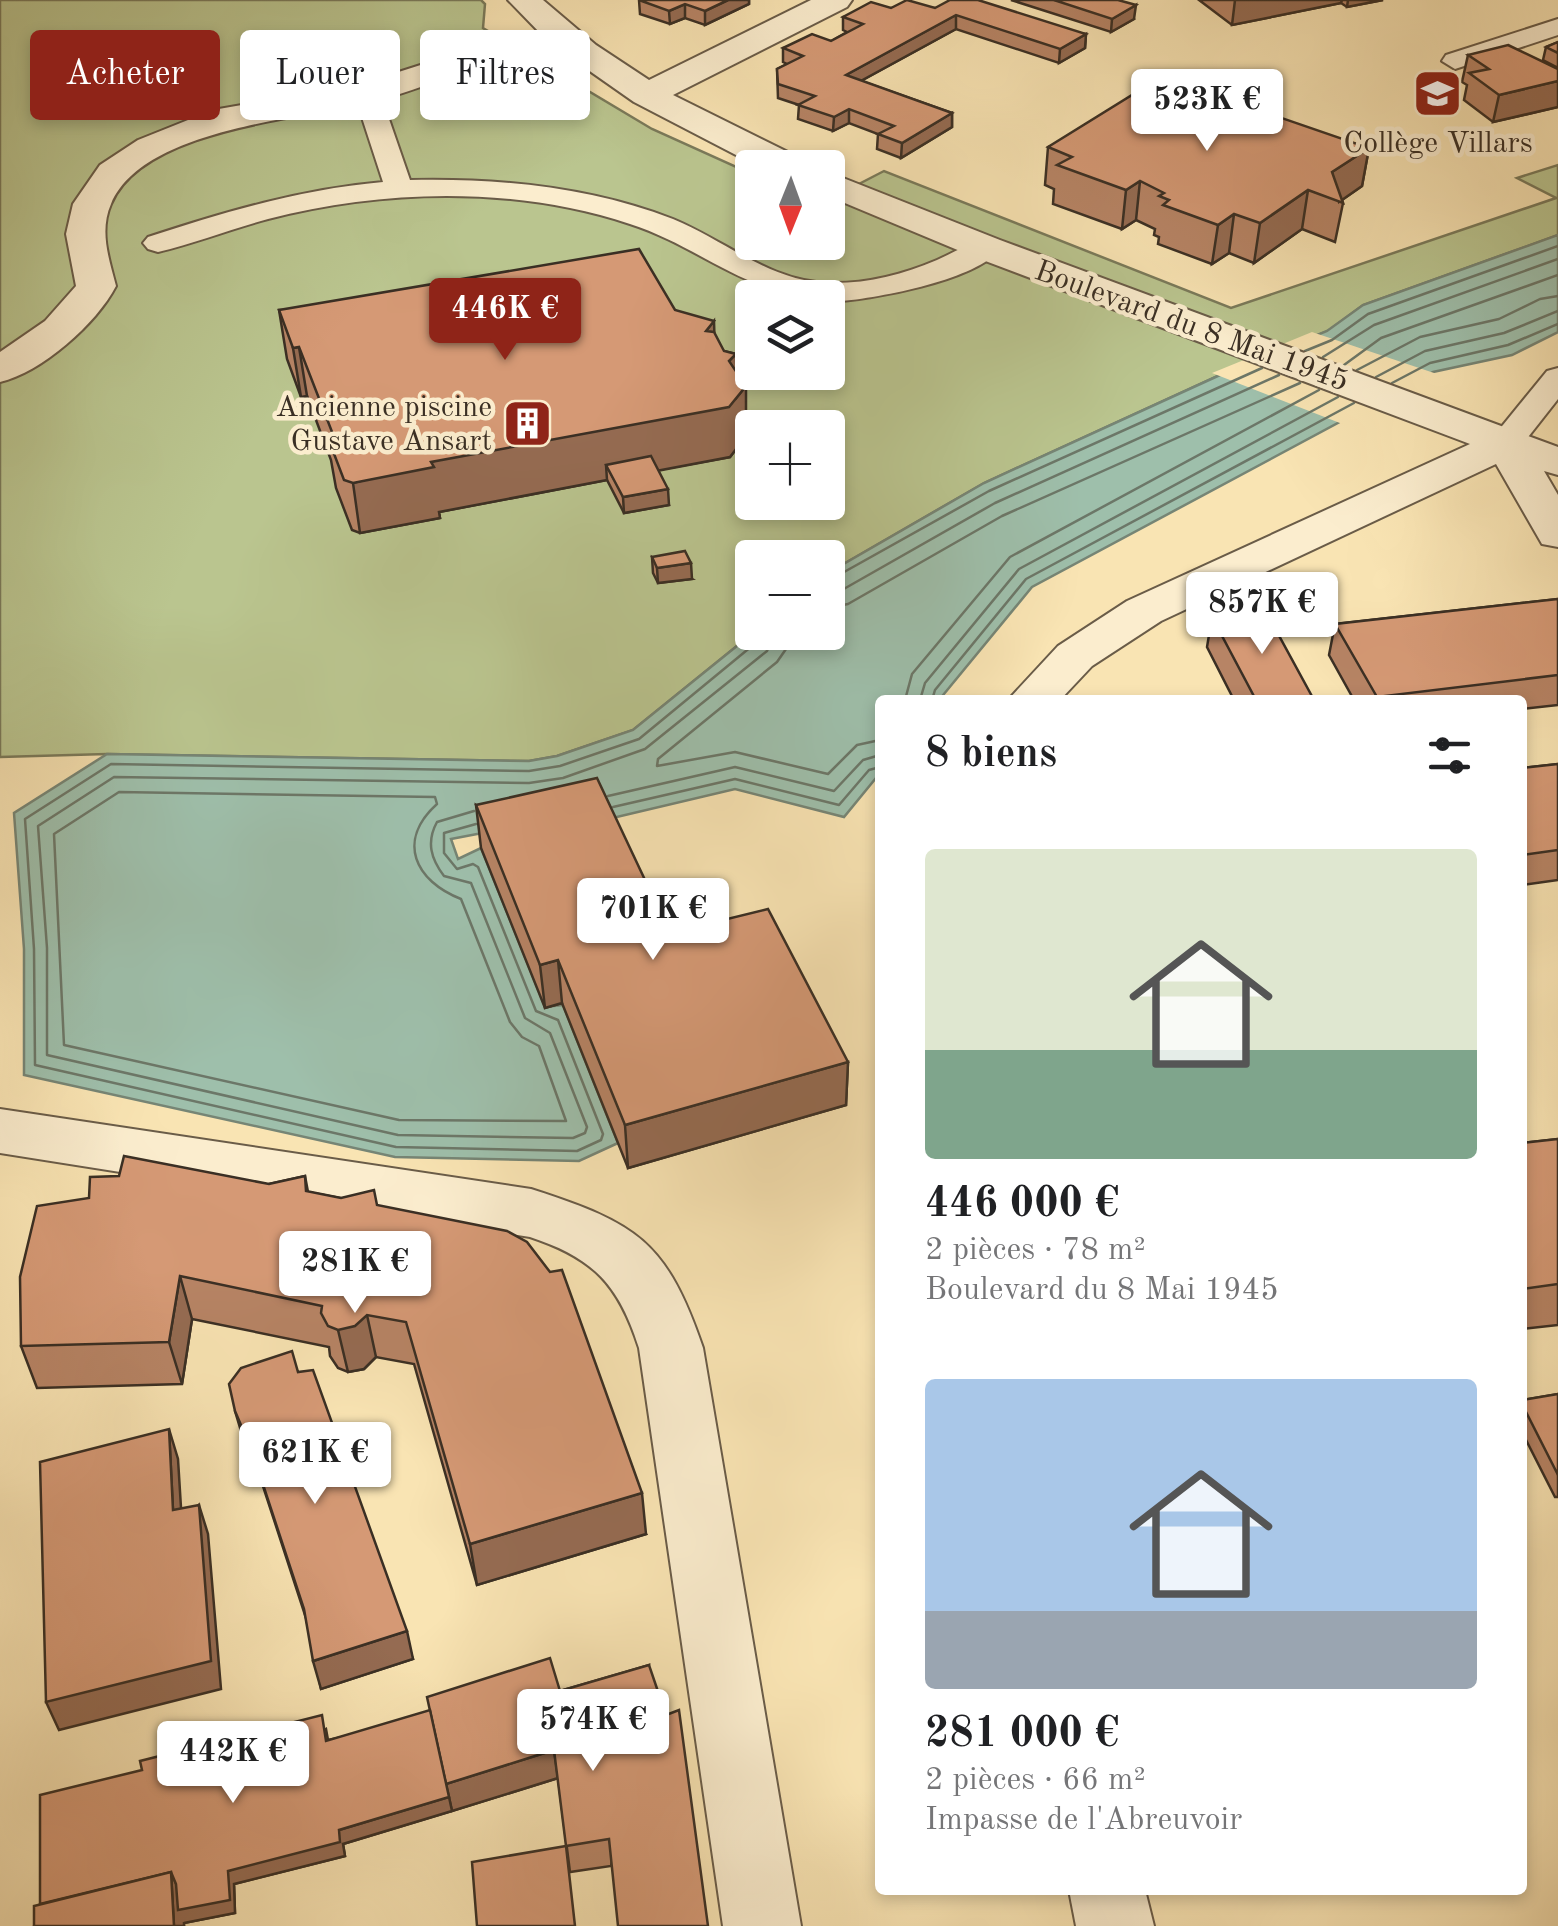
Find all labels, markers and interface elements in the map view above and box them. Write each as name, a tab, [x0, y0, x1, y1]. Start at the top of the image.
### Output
chip: Acheter	[30, 30, 220, 120]
chip: Louer	[240, 30, 400, 120]
chip: Filtres	[420, 30, 590, 120]
school or university icon: Collège Villars	[1412, 67, 1464, 119]
pin: 523K €	[1126, 69, 1288, 154]
text: 523K €	[1153, 85, 1261, 117]
place label: Collège Villars	[1343, 129, 1533, 159]
north arrow	[735, 150, 845, 260]
map controls	[735, 150, 845, 650]
street label: Boulevard du 8 Mai 1945	[1030, 256, 1352, 398]
pin: 446K €	[424, 278, 586, 363]
button: layers	[735, 280, 845, 390]
text: 446K €	[451, 294, 559, 326]
place label: Ancienne piscine Gustave Ansart	[275, 393, 492, 457]
building icon: Ancienne piscine Gustave Ansart	[501, 397, 553, 449]
button: +	[735, 410, 845, 520]
button: −	[735, 540, 845, 650]
pin: 857K €	[1181, 572, 1343, 657]
text: 857K €	[1208, 588, 1316, 620]
icon: filters	[1422, 728, 1477, 783]
text: 8 biens	[925, 734, 1057, 776]
pin: 701K €	[572, 878, 734, 963]
text: 701K €	[599, 894, 707, 926]
icon: home	[1111, 914, 1291, 1094]
text: 446 000 €	[925, 1184, 1119, 1226]
pin: 281K €	[274, 1231, 436, 1316]
text: 2 pièces · 78 m²	[925, 1235, 1146, 1267]
text: 281K €	[301, 1247, 409, 1279]
text: Boulevard du 8 Mai 1945	[925, 1275, 1279, 1307]
pin: 621K €	[234, 1422, 396, 1507]
text: 621K €	[261, 1438, 369, 1470]
icon: home	[1111, 1444, 1291, 1624]
pin: 574K €	[512, 1689, 674, 1774]
text: 574K €	[539, 1705, 647, 1737]
text: 281 000 €	[925, 1714, 1119, 1756]
pin: 442K €	[152, 1721, 314, 1806]
text: 442K €	[179, 1737, 287, 1769]
text: 2 pièces · 66 m²	[925, 1765, 1146, 1797]
text: Impasse de l'Abreuvoir	[925, 1805, 1242, 1837]

